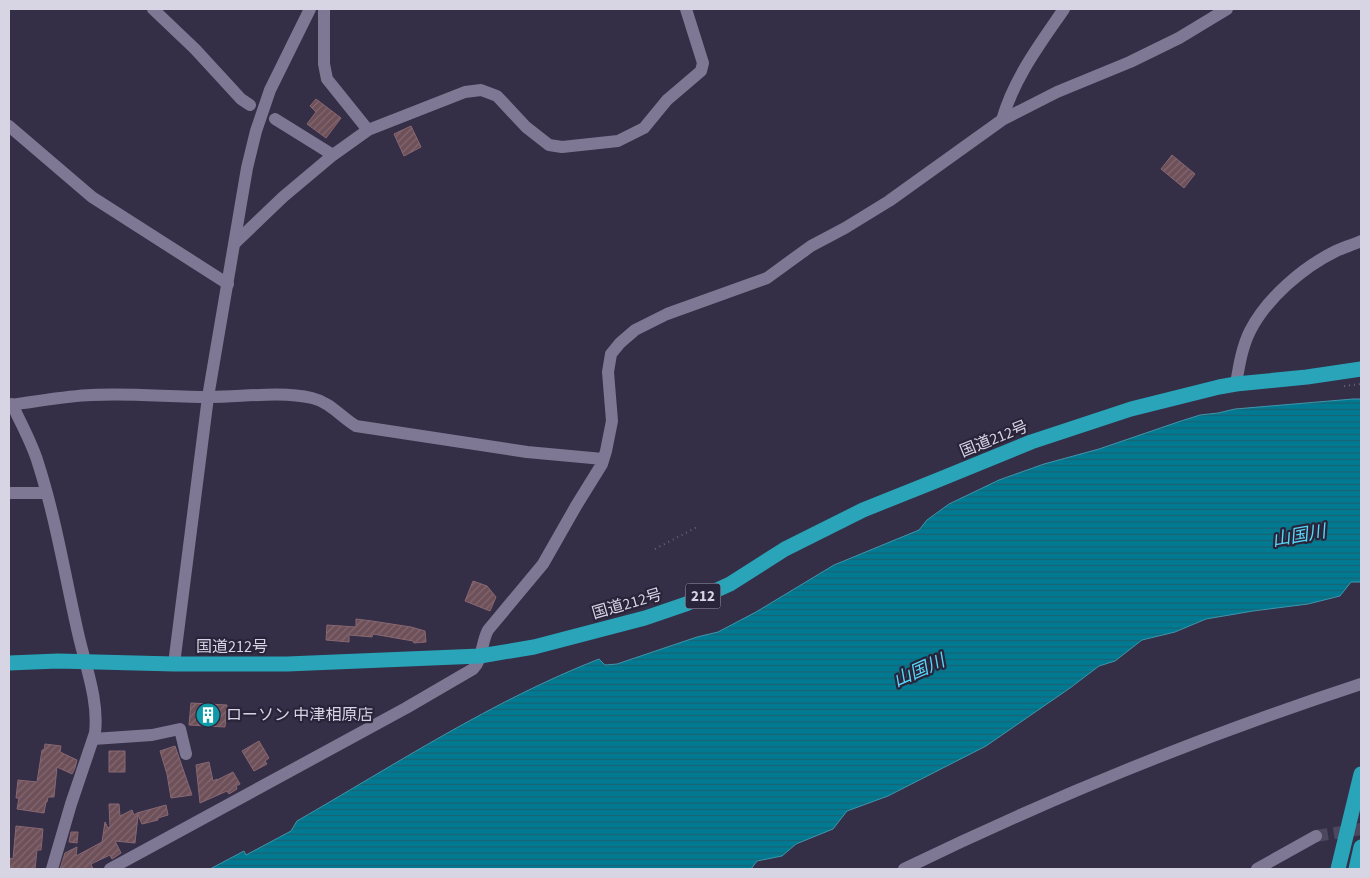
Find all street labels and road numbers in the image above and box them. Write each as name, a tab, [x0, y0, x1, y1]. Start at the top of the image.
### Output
street label: 国道212号	[957, 415, 1031, 463]
street label: 国道212号	[589, 584, 665, 624]
road number: 212	[686, 584, 720, 608]
street label: 国道212号	[196, 636, 268, 658]

